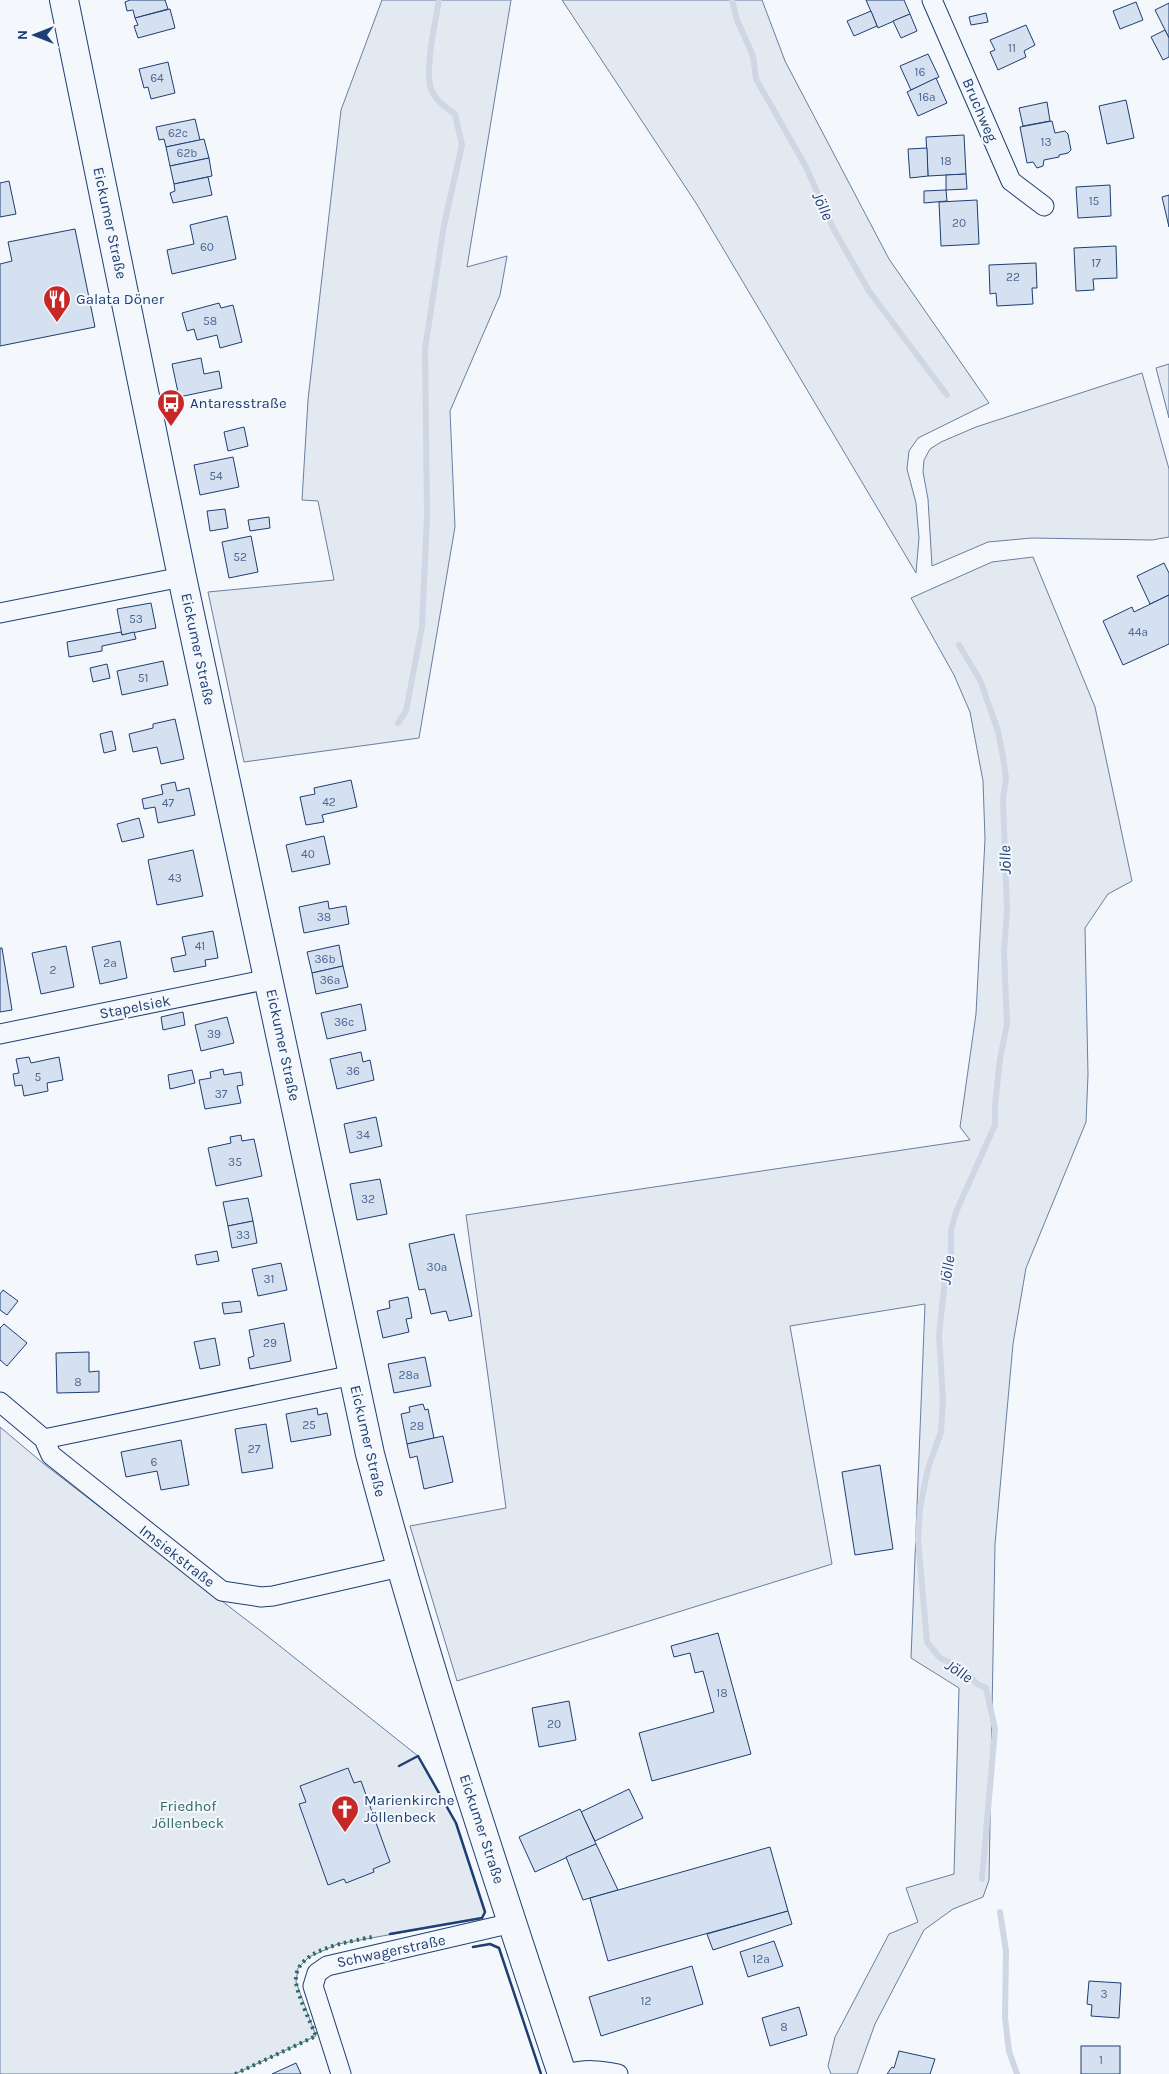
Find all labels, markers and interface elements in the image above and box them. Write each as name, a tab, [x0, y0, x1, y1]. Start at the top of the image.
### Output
north arrow	[10, 10, 60, 60]
text: N	[14, 30, 31, 40]
house number: 11	[1008, 41, 1016, 55]
house number: 16	[915, 65, 926, 79]
house number: 64	[150, 71, 164, 85]
street label: Bruchweg	[958, 75, 1002, 145]
house number: 16a	[918, 90, 936, 104]
house number: 62c	[168, 126, 188, 140]
house number: 13	[1040, 135, 1052, 149]
house number: 62b	[177, 146, 197, 160]
house number: 18	[940, 154, 952, 168]
street label: Eickumer Straße	[89, 165, 131, 281]
water label: Jölle	[808, 189, 838, 224]
house number: 15	[1089, 194, 1100, 208]
house number: 20	[952, 216, 966, 230]
house number: 60	[200, 240, 214, 254]
house number: 17	[1091, 256, 1101, 270]
house number: 22	[1006, 270, 1020, 284]
restaurant icon: Galata Döner	[42, 284, 72, 323]
place label: Galata Döner	[76, 290, 165, 308]
house number: 58	[203, 314, 217, 328]
bus stop icon: Antaresstraße	[156, 388, 186, 427]
place label: Antaresstraße	[190, 394, 287, 412]
house number: 54	[209, 469, 223, 483]
house number: 52	[233, 550, 247, 564]
street label: Eickumer Straße	[177, 591, 219, 707]
house number: 53	[129, 612, 143, 626]
house number: 44a	[1128, 625, 1148, 639]
house number: 51	[138, 671, 148, 685]
house number: 42	[322, 795, 336, 809]
house number: 47	[162, 796, 175, 810]
water label: Jölle	[995, 845, 1015, 875]
house number: 40	[301, 847, 315, 861]
house number: 43	[168, 871, 182, 885]
house number: 38	[317, 910, 331, 924]
house number: 41	[195, 939, 205, 953]
house number: 36b	[314, 952, 336, 966]
house number: 2a	[103, 956, 117, 970]
house number: 2	[50, 963, 57, 977]
house number: 36a	[320, 973, 340, 987]
street label: Eickumer Straße	[262, 987, 304, 1103]
street label: Stapelsiek	[98, 991, 172, 1023]
house number: 36c	[334, 1015, 354, 1029]
house number: 39	[207, 1027, 221, 1041]
house number: 36	[346, 1064, 360, 1078]
house number: 5	[35, 1070, 42, 1084]
house number: 37	[215, 1087, 228, 1101]
house number: 34	[356, 1128, 370, 1142]
house number: 35	[228, 1155, 242, 1169]
house number: 32	[361, 1192, 375, 1206]
house number: 33	[236, 1228, 250, 1242]
water label: Jölle	[935, 1254, 959, 1286]
house number: 30a	[427, 1260, 447, 1274]
house number: 31	[263, 1272, 275, 1286]
house number: 29	[263, 1336, 277, 1350]
house number: 28a	[399, 1368, 419, 1382]
house number: 8	[74, 1375, 82, 1389]
street label: Eickumer Straße	[346, 1383, 390, 1499]
house number: 25	[302, 1418, 316, 1432]
house number: 28	[410, 1419, 424, 1433]
house number: 27	[248, 1442, 261, 1456]
house number: 6	[151, 1455, 158, 1469]
street label: Imsiekstraße	[136, 1521, 218, 1591]
water label: Jölle	[942, 1655, 977, 1687]
house number: 18	[716, 1686, 728, 1700]
house number: 20	[547, 1717, 561, 1731]
street label: Eickumer Straße	[456, 1772, 508, 1886]
place label: Marienkirche Jöllenbeck	[364, 1791, 454, 1826]
church icon: Marienkirche Jöllenbeck	[330, 1794, 360, 1833]
park label: Friedhof Jöllenbeck	[152, 1797, 224, 1832]
street label: Schwagerstraße	[335, 1931, 447, 1971]
house number: 12a	[752, 1952, 770, 1966]
house number: 3	[1100, 1987, 1108, 2001]
house number: 12	[641, 1994, 652, 2008]
house number: 8	[780, 2020, 788, 2034]
house number: 1	[1099, 2053, 1103, 2067]

